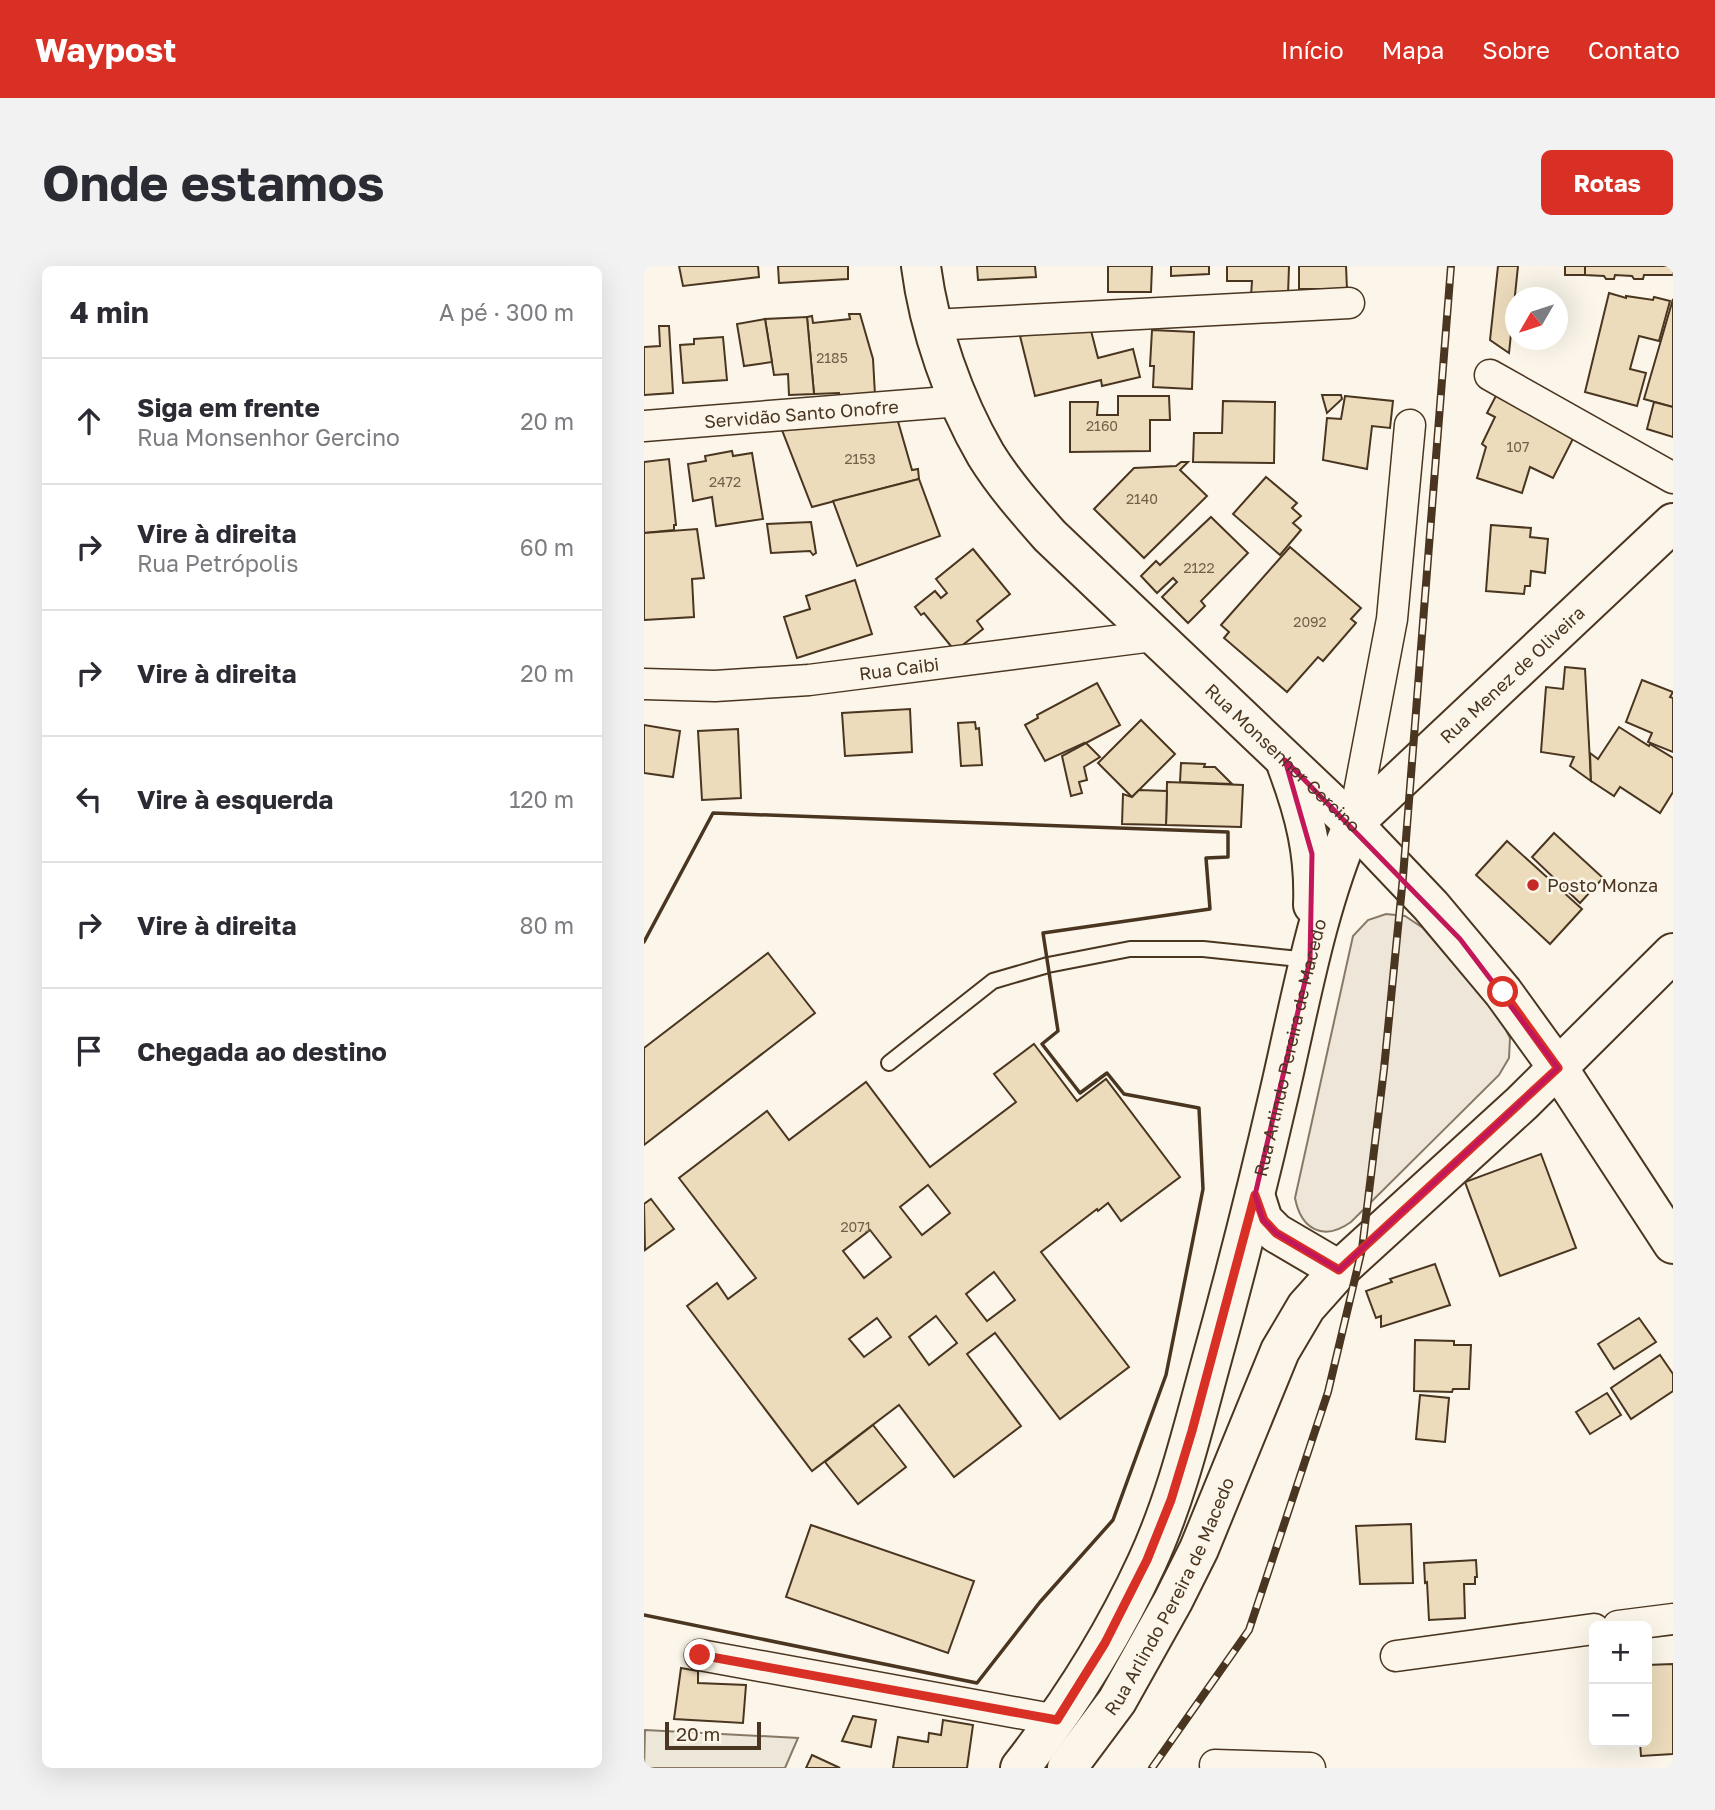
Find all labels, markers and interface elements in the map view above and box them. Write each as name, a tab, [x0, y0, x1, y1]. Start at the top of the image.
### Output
text: Waypost	[35, 30, 176, 69]
text: Início	[1281, 35, 1344, 64]
text: Mapa	[1382, 35, 1444, 64]
text: Sobre	[1482, 35, 1550, 64]
text: Contato	[1588, 35, 1680, 64]
button: Rotas	[1541, 150, 1673, 215]
text: Onde estamos	[42, 153, 385, 212]
north arrow	[1505, 287, 1568, 350]
text: 4 min	[70, 294, 149, 330]
text: A pé · 300 m	[439, 298, 574, 326]
house number: 2185	[816, 349, 848, 366]
text: Siga em frente	[137, 392, 320, 423]
street label: Servidão Santo Onofre	[703, 395, 900, 432]
icon: ahead	[70, 402, 108, 440]
text: 20 m	[520, 407, 574, 435]
house number: 2160	[1086, 417, 1118, 434]
text: Rua Monsenhor Gercino	[137, 423, 400, 451]
house number: 107	[1507, 438, 1529, 455]
house number: 2153	[844, 450, 876, 467]
house number: 2472	[709, 473, 741, 490]
house number: 2140	[1126, 490, 1158, 507]
text: Vire à direita	[137, 518, 297, 549]
icon: right	[70, 528, 108, 566]
text: 60 m	[520, 533, 574, 561]
text: Rua Petrópolis	[137, 549, 298, 577]
house number: 2122	[1183, 559, 1215, 576]
street label: Rua Menez de Oliveira	[1435, 601, 1589, 748]
house number: 2092	[1293, 613, 1327, 630]
street label: Rua Caibi	[858, 652, 940, 685]
icon: right	[70, 654, 108, 692]
text: Vire à direita	[137, 658, 297, 689]
text: 20 m	[520, 659, 574, 687]
street label: Rua Monsenhor Gercino	[1201, 679, 1365, 836]
icon: left	[70, 780, 108, 818]
text: Vire à esquerda	[137, 784, 333, 815]
text: 120 m	[509, 785, 574, 813]
place label: Posto Monza	[1547, 874, 1658, 896]
marker: Posto Monza	[1525, 877, 1541, 893]
icon: right	[70, 906, 108, 944]
text: Vire à direita	[137, 910, 297, 941]
text: 80 m	[520, 911, 574, 939]
street label: Rua Arlindo Pereira de Macedo	[1249, 916, 1331, 1179]
route start	[1487, 976, 1518, 1007]
icon: arrive	[70, 1032, 108, 1070]
text: Chegada ao destino	[137, 1036, 387, 1067]
house number: 2071	[840, 1218, 872, 1235]
street label: Rua Arlindo Pereira de Macedo	[1099, 1474, 1238, 1719]
map controls	[1589, 1621, 1652, 1747]
button: +	[1589, 1621, 1652, 1684]
route end	[684, 1639, 715, 1670]
button: −	[1589, 1684, 1652, 1747]
scale bar	[665, 1719, 761, 1751]
text: 20 m	[676, 1722, 720, 1745]

